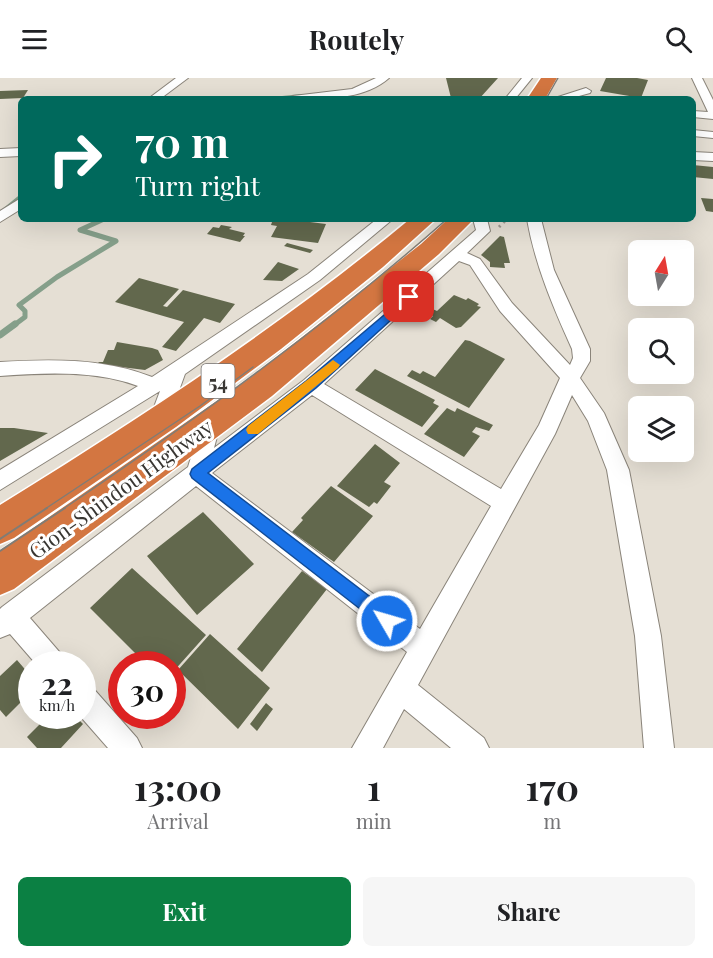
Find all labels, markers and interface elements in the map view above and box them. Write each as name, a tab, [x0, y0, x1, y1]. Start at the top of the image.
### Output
text: Routely	[309, 21, 404, 57]
icon: menu	[18, 23, 51, 56]
icon: search	[662, 23, 695, 56]
text: 70 m	[135, 113, 229, 169]
icon: right	[36, 120, 114, 198]
text: Turn right	[135, 167, 260, 203]
north arrow	[628, 240, 694, 306]
map controls	[628, 240, 694, 462]
pin	[383, 271, 434, 322]
icon: arrive	[392, 280, 425, 313]
button: search	[628, 318, 694, 384]
road number: 54	[202, 364, 234, 398]
button: layers	[628, 396, 694, 462]
street label: Gion-Shindou Highway	[22, 411, 218, 564]
position arrow	[355, 589, 419, 653]
speed limit sign: 30	[108, 651, 186, 729]
text: 22	[41, 663, 73, 703]
text: km/h	[39, 695, 75, 715]
text: 13:00	[134, 762, 222, 810]
text: 1	[367, 762, 381, 810]
text: 170	[526, 762, 579, 810]
text: Arrival	[147, 807, 209, 834]
text: min	[356, 807, 392, 834]
text: m	[543, 807, 561, 834]
button: Exit	[18, 877, 351, 946]
button: Share	[363, 877, 695, 946]

